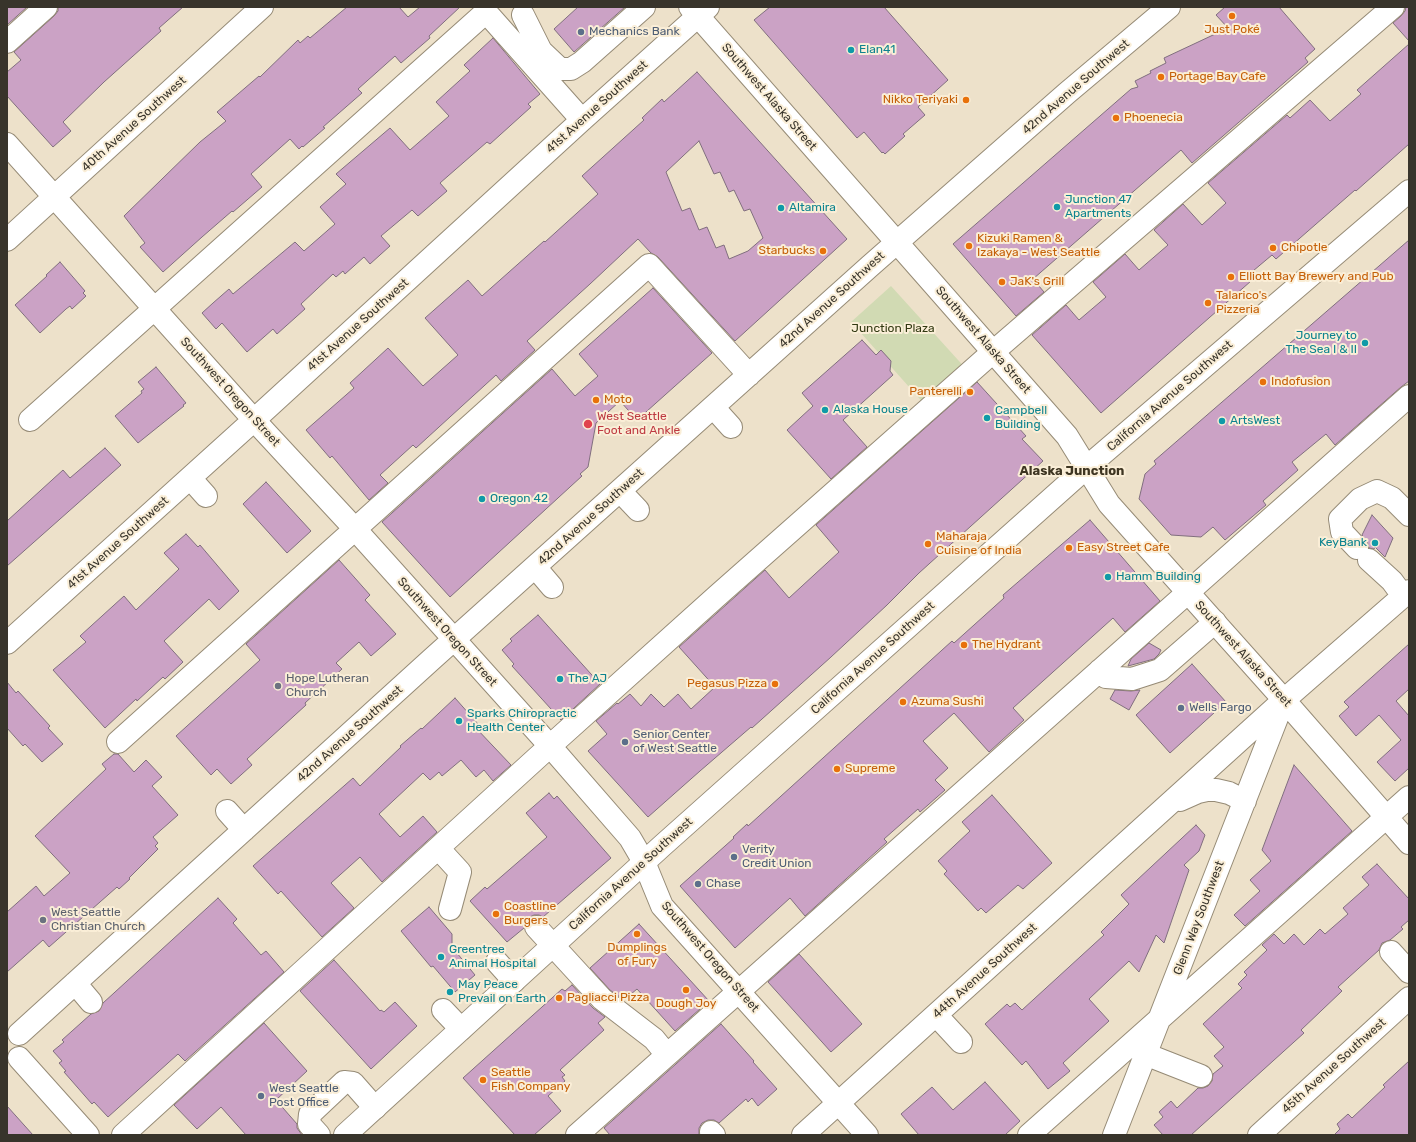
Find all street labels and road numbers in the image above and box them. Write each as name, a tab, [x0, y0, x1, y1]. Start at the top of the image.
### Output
street label: 42nd Avenue Southwest	[1019, 37, 1133, 137]
street label: Southwest Alaska Street	[718, 40, 820, 154]
street label: 41st Avenue Southwest	[543, 58, 651, 156]
street label: 40th Avenue Southwest	[79, 73, 189, 175]
street label: 42nd Avenue Southwest	[776, 249, 888, 351]
street label: 41st Avenue Southwest	[304, 276, 412, 374]
street label: Southwest Alaska Street	[932, 283, 1034, 397]
street label: Southwest Oregon Street	[177, 335, 283, 449]
street label: California Avenue Southwest	[1104, 338, 1236, 454]
street label: 42nd Avenue Southwest	[535, 466, 647, 568]
street label: 41st Avenue Southwest	[64, 494, 172, 592]
street label: Southwest Oregon Street	[394, 575, 500, 689]
street label: Southwest Alaska Street	[1192, 598, 1294, 710]
street label: California Avenue Southwest	[808, 599, 938, 717]
street label: 42nd Avenue Southwest	[294, 683, 406, 785]
street label: California Avenue Southwest	[566, 815, 696, 933]
street label: Glenn Way Southwest	[1171, 859, 1227, 977]
street label: Southwest Oregon Street	[658, 899, 762, 1015]
street label: 44th Avenue Southwest	[930, 920, 1040, 1022]
street label: 45th Avenue Southwest	[1279, 1015, 1389, 1117]

